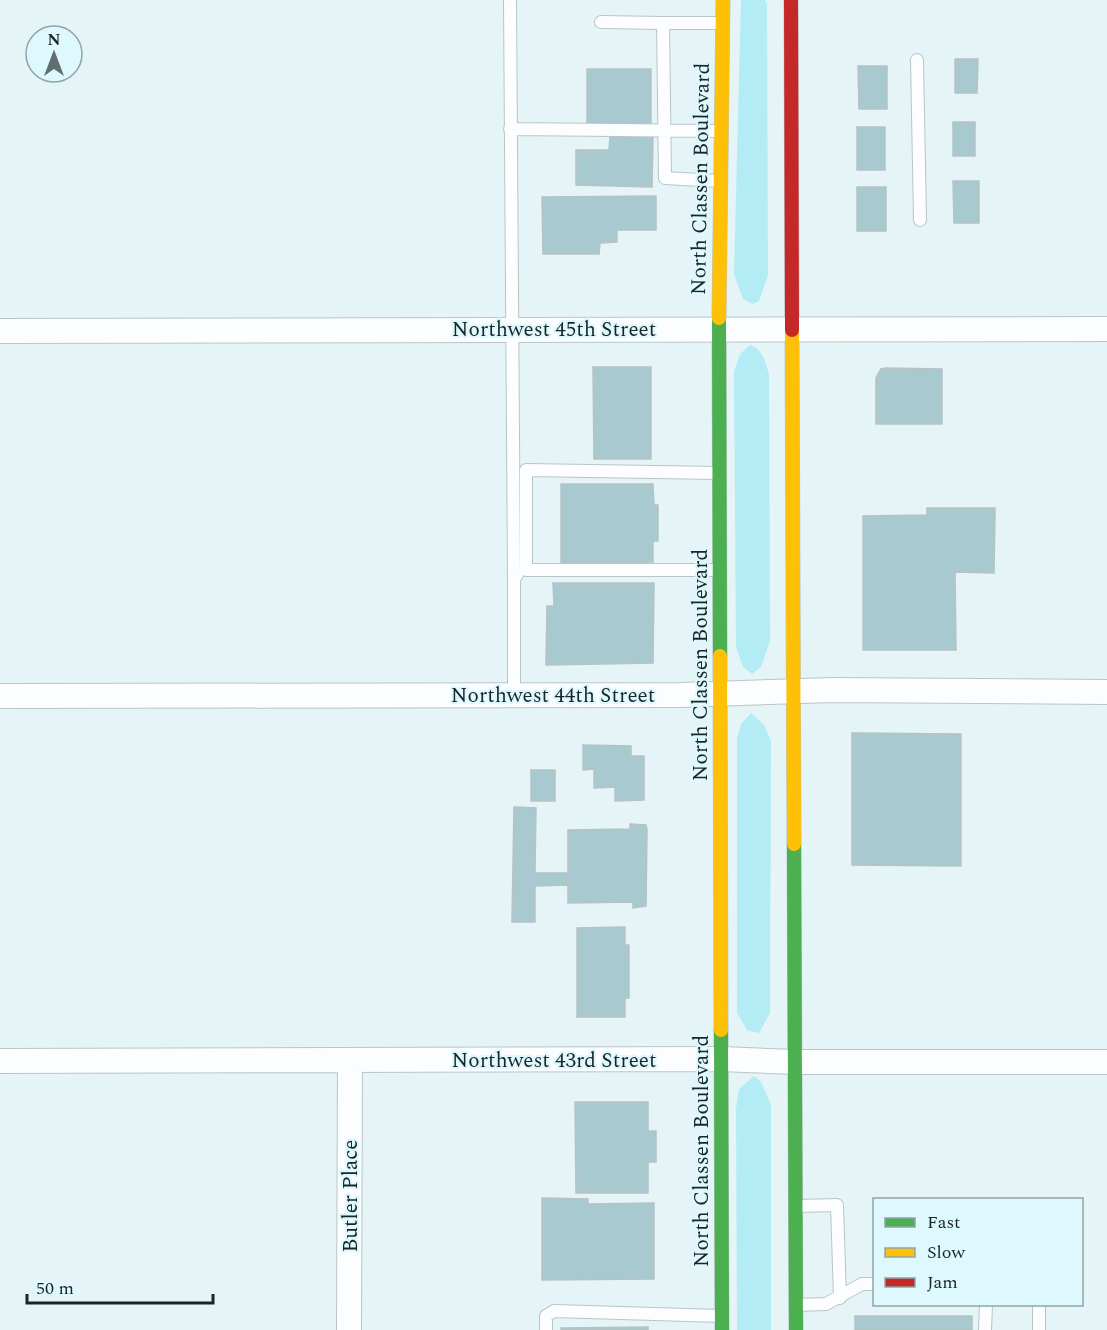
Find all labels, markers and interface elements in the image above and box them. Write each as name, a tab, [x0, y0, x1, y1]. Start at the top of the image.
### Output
north arrow	[24, 24, 84, 84]
text: N	[47, 28, 61, 52]
street label: North Classen Boulevard	[683, 62, 719, 296]
street label: Northwest 45th Street	[452, 314, 656, 346]
street label: North Classen Boulevard	[685, 549, 717, 781]
street label: Northwest 44th Street	[451, 680, 655, 712]
street label: North Classen Boulevard	[686, 1035, 718, 1267]
street label: Northwest 43rd Street	[452, 1045, 656, 1077]
street label: Butler Place	[335, 1139, 367, 1253]
legend	[873, 1198, 1083, 1306]
text: Fast	[927, 1209, 960, 1236]
text: Slow	[927, 1239, 966, 1266]
scale bar	[27, 1267, 213, 1305]
text: Jam	[927, 1269, 958, 1296]
text: 50 m	[36, 1275, 74, 1302]

